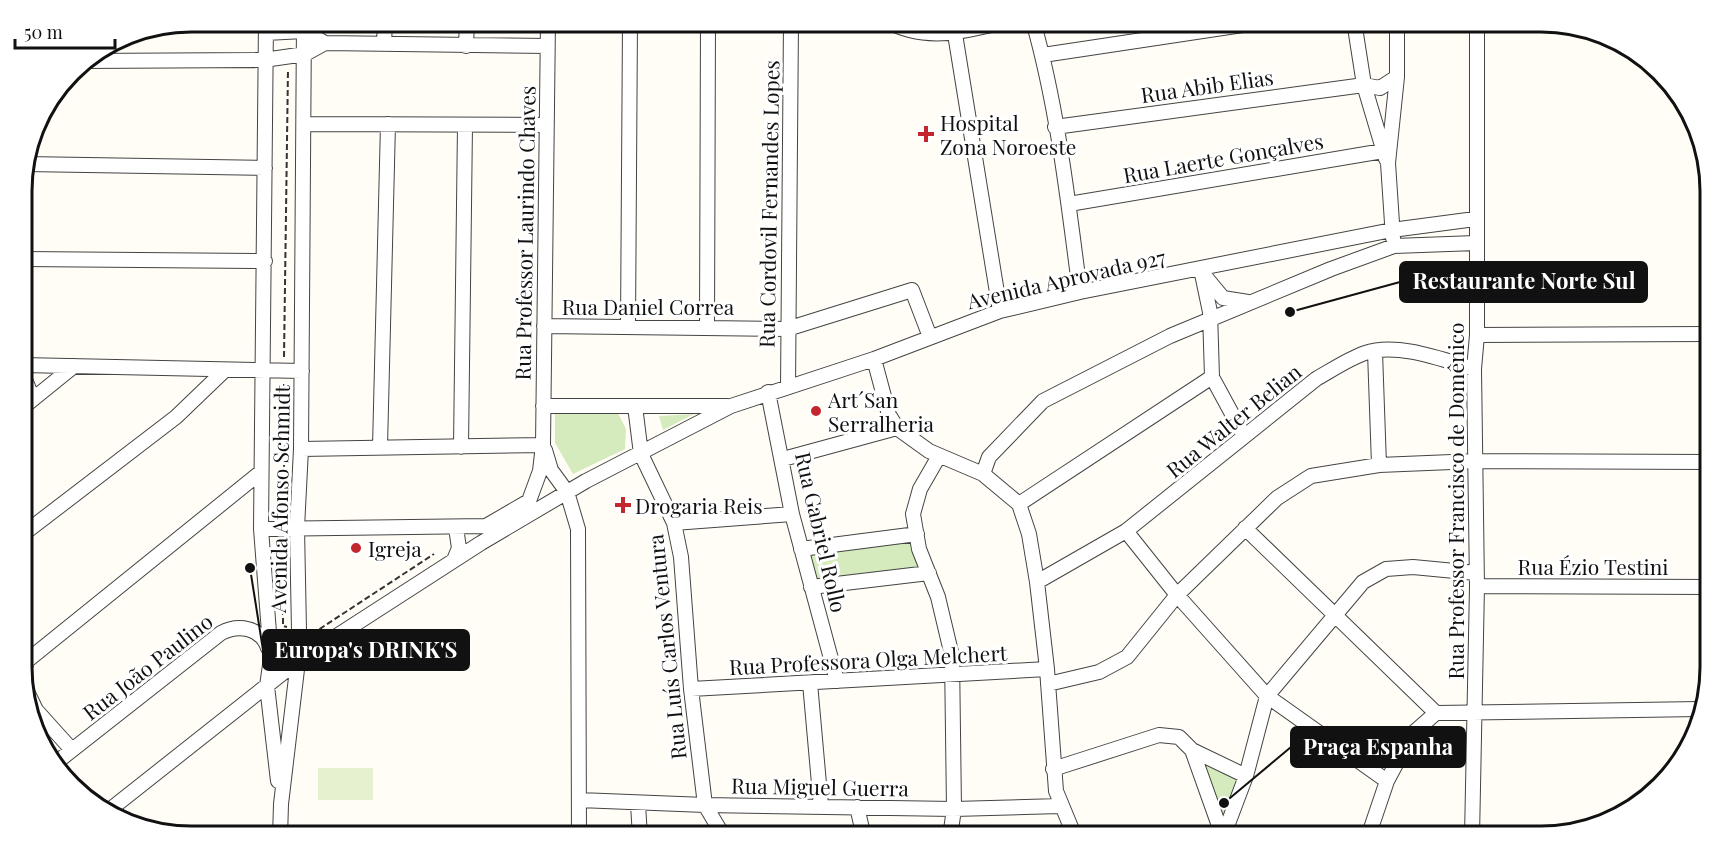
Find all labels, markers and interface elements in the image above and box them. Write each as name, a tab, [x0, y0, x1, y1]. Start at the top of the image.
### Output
scale bar	[15, 12, 116, 50]
text: 50 m	[24, 20, 63, 44]
street label: Rua Cordovil Fernandes Lopes	[751, 60, 785, 348]
street label: Rua Abib Elias	[1139, 62, 1275, 108]
street label: Rua Professor Laurindo Chaves	[507, 85, 541, 381]
place label: Hospital Zona Noroeste	[940, 108, 1076, 160]
marker: Hospital Zona Noroeste	[917, 125, 935, 143]
street label: Rua Laerte Gonçalves	[1121, 126, 1325, 188]
street label: Avenida Aprovada 927	[963, 241, 1168, 315]
callout: Restaurante Norte Sul	[1400, 262, 1647, 302]
text: Restaurante Norte Sul	[1412, 265, 1636, 295]
street label: Rua Daniel Correa	[562, 292, 735, 320]
street label: Rua Professor Francisco de Domênico	[1441, 322, 1469, 680]
street label: Rua Walter Belian	[1160, 357, 1307, 483]
street label: Avenida Afonso Schmidt	[263, 384, 295, 614]
place label: Art´San Serralheria	[827, 385, 935, 437]
marker: Art´San Serralheria	[809, 404, 823, 418]
street label: Rua Gabriel Rollo	[790, 449, 854, 615]
place label: Drogaria Reis	[635, 491, 763, 519]
marker: Drogaria Reis	[616, 498, 630, 512]
street label: Rua Luís Carlos Ventura	[640, 533, 692, 761]
place label: Igreja	[368, 534, 422, 562]
marker: Igreja	[349, 541, 363, 555]
street label: Rua Ézio Testini	[1518, 552, 1668, 580]
street label: Rua João Paulino	[76, 607, 218, 725]
callout: Europa's DRINK'S	[263, 630, 469, 670]
text: Europa's DRINK'S	[275, 634, 457, 664]
street label: Rua Professora Olga Melchert	[728, 638, 1008, 680]
callout: Praça Espanha	[1291, 727, 1465, 767]
text: Praça Espanha	[1303, 731, 1454, 761]
street label: Rua Miguel Guerra	[731, 770, 910, 802]

